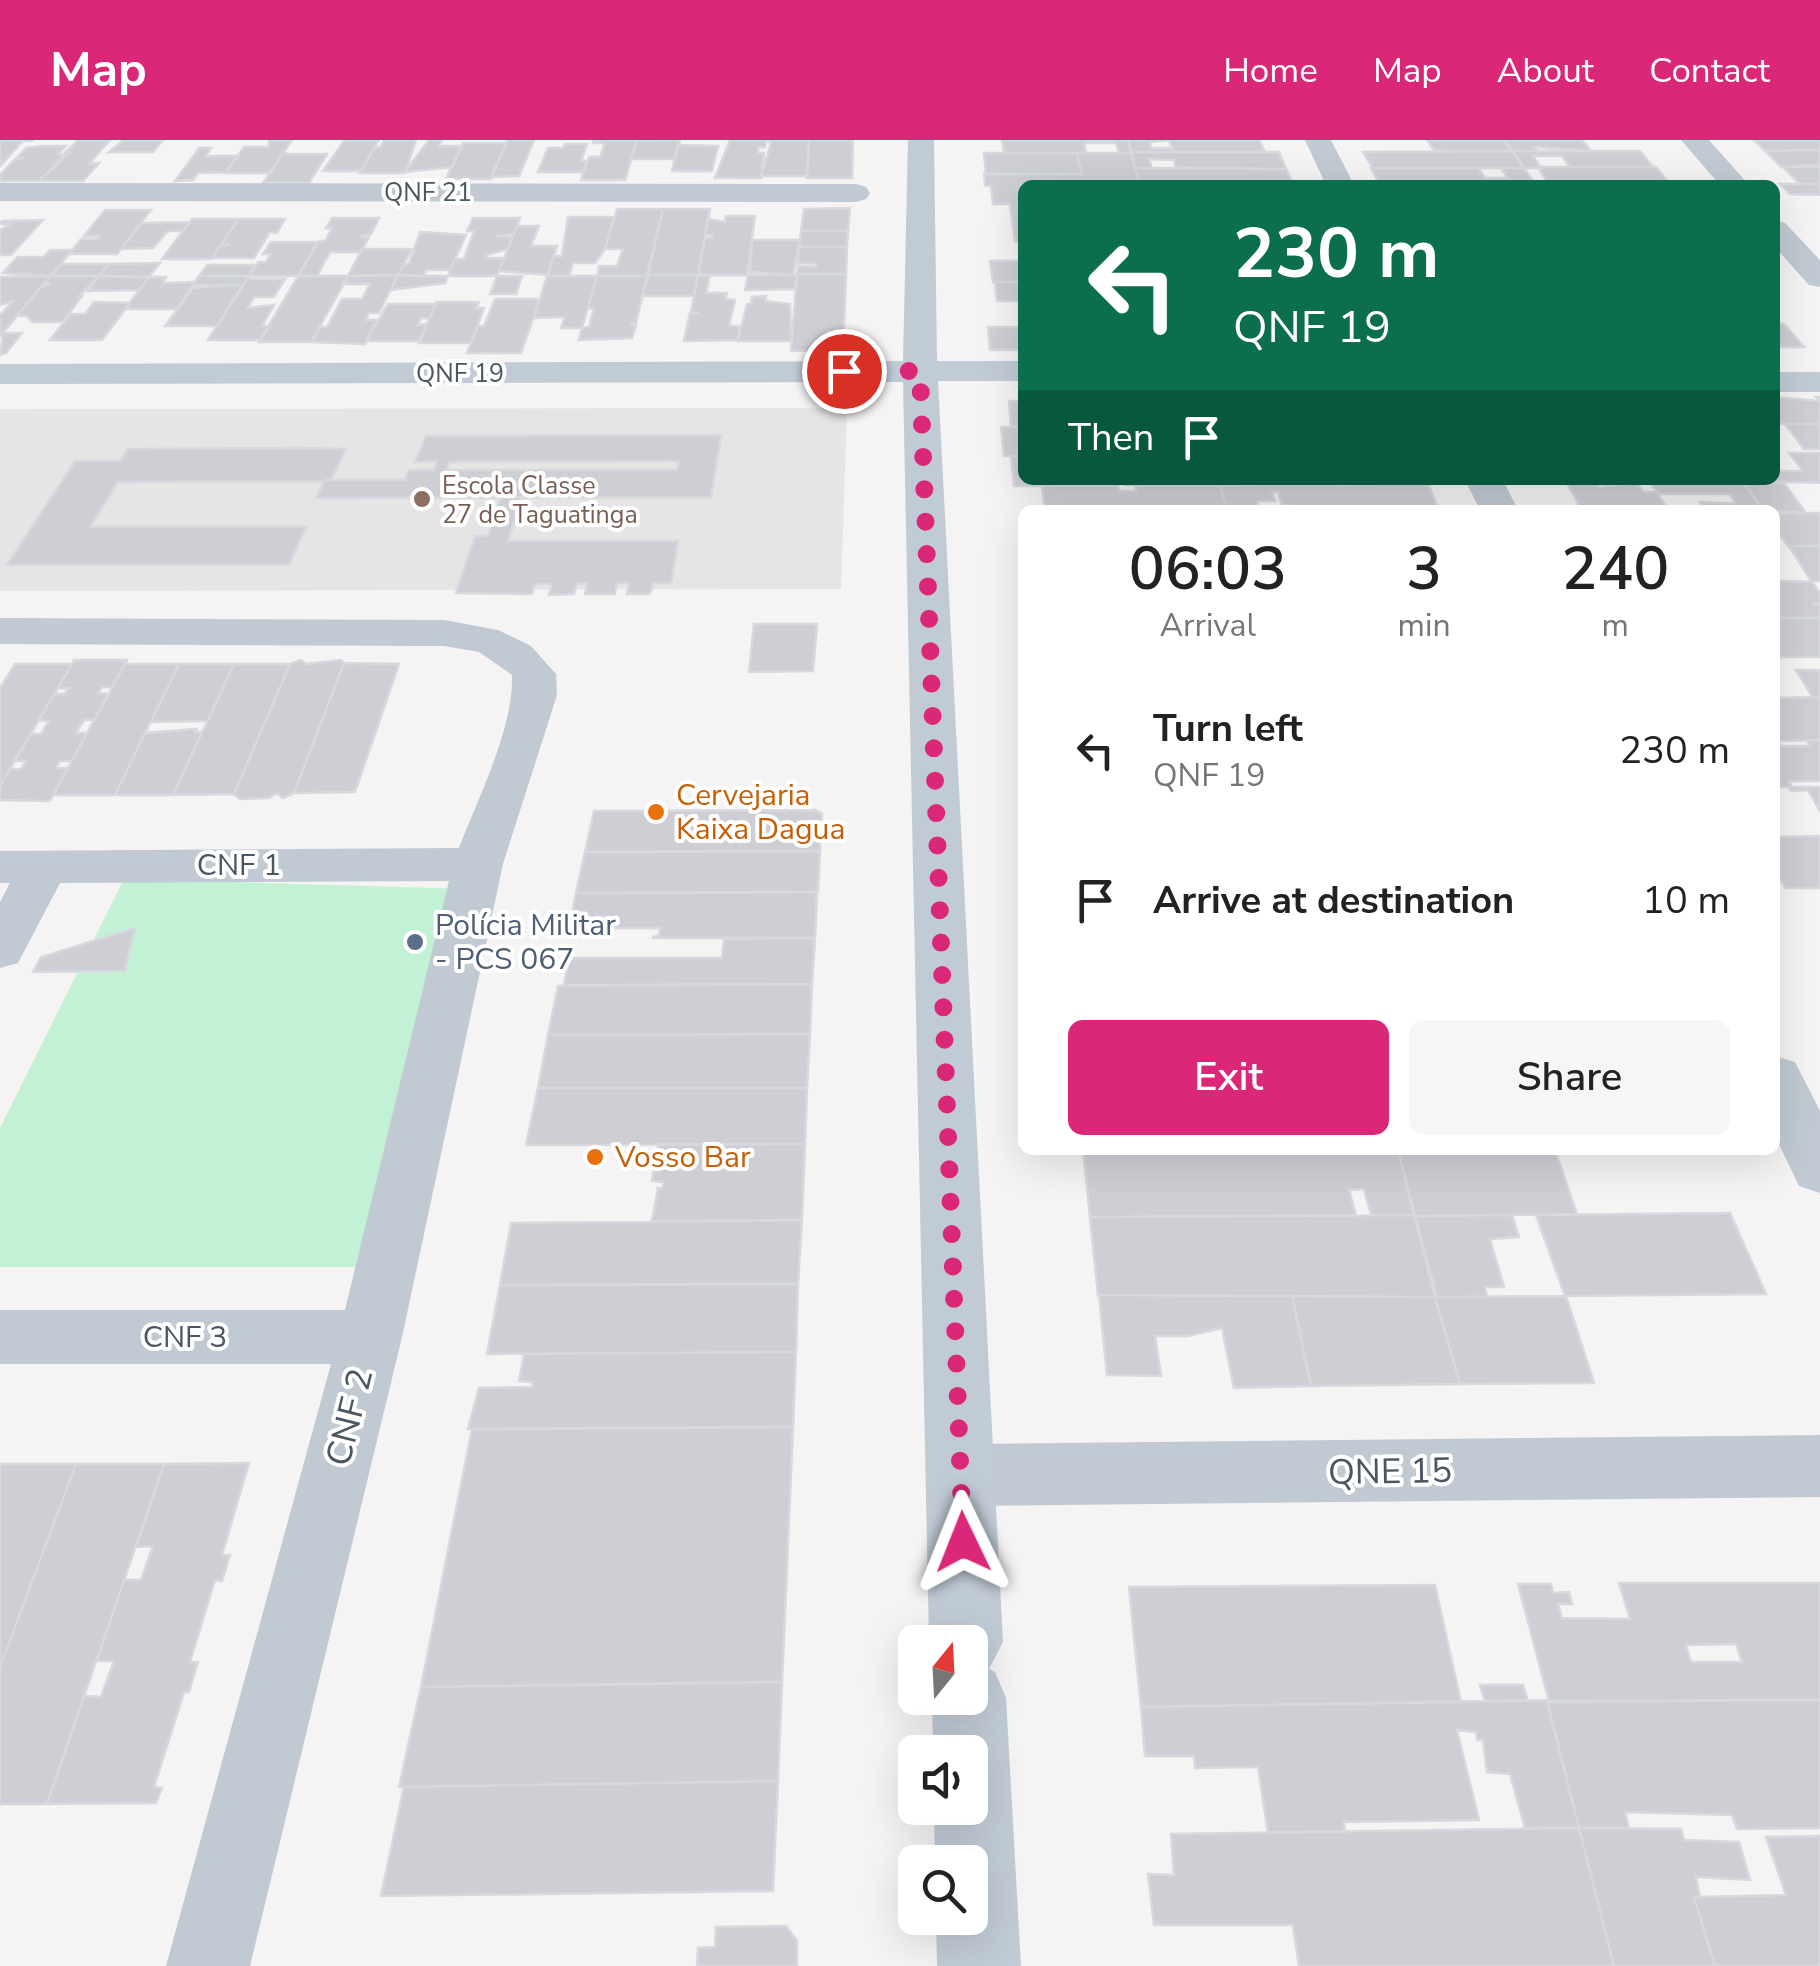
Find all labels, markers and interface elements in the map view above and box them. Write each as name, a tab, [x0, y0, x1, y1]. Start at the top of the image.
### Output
text: Map	[50, 37, 147, 103]
text: Home	[1223, 47, 1318, 94]
text: Map	[1373, 47, 1442, 94]
text: About	[1497, 47, 1594, 94]
text: Contact	[1649, 47, 1770, 94]
street label: QNF 21	[384, 176, 472, 210]
text: 230 m	[1233, 206, 1439, 302]
icon: left	[1068, 220, 1198, 350]
text: QNF 19	[1233, 297, 1391, 358]
pin	[802, 329, 887, 414]
icon: arrive	[817, 344, 872, 399]
street label: QNF 19	[416, 357, 504, 391]
icon: arrive	[1174, 410, 1229, 465]
text: Then	[1068, 412, 1154, 463]
place label: Escola Classe 27 de Taguatinga	[442, 469, 638, 532]
marker: Escola Classe 27 de Taguatinga	[411, 488, 433, 510]
text: 06:03	[1129, 528, 1287, 610]
text: 3	[1406, 528, 1442, 610]
text: 240	[1561, 528, 1669, 610]
text: Arrival	[1160, 604, 1256, 647]
text: min	[1398, 604, 1451, 647]
text: m	[1602, 604, 1629, 647]
text: Turn left	[1153, 703, 1303, 754]
icon: left	[1068, 723, 1123, 778]
text: 230 m	[1619, 725, 1730, 776]
text: QNF 19	[1153, 754, 1265, 797]
place label: Cervejaria Kaixa Dagua	[676, 775, 845, 850]
marker: Cervejaria Kaixa Dagua	[645, 801, 667, 823]
street label: CNF 1	[197, 845, 281, 886]
icon: arrive	[1068, 873, 1123, 928]
text: Arrive at destination	[1153, 875, 1514, 926]
text: 10 m	[1642, 875, 1730, 926]
place label: Polícia Militar - PCS 067	[435, 905, 616, 980]
marker: Polícia Militar - PCS 067	[404, 931, 426, 953]
button: Exit	[1068, 1020, 1389, 1135]
button: Share	[1409, 1020, 1730, 1135]
place label: Vosso Bar	[614, 1137, 751, 1178]
marker: Vosso Bar	[584, 1146, 606, 1168]
street label: CNF 3	[143, 1317, 227, 1358]
street label: CNF 2	[315, 1364, 384, 1471]
street label: QNE 15	[1328, 1447, 1452, 1496]
position arrow	[911, 1490, 1015, 1594]
north arrow	[898, 1625, 988, 1715]
map controls	[898, 1625, 988, 1935]
button: sound	[898, 1735, 988, 1825]
button: search	[898, 1845, 988, 1935]

